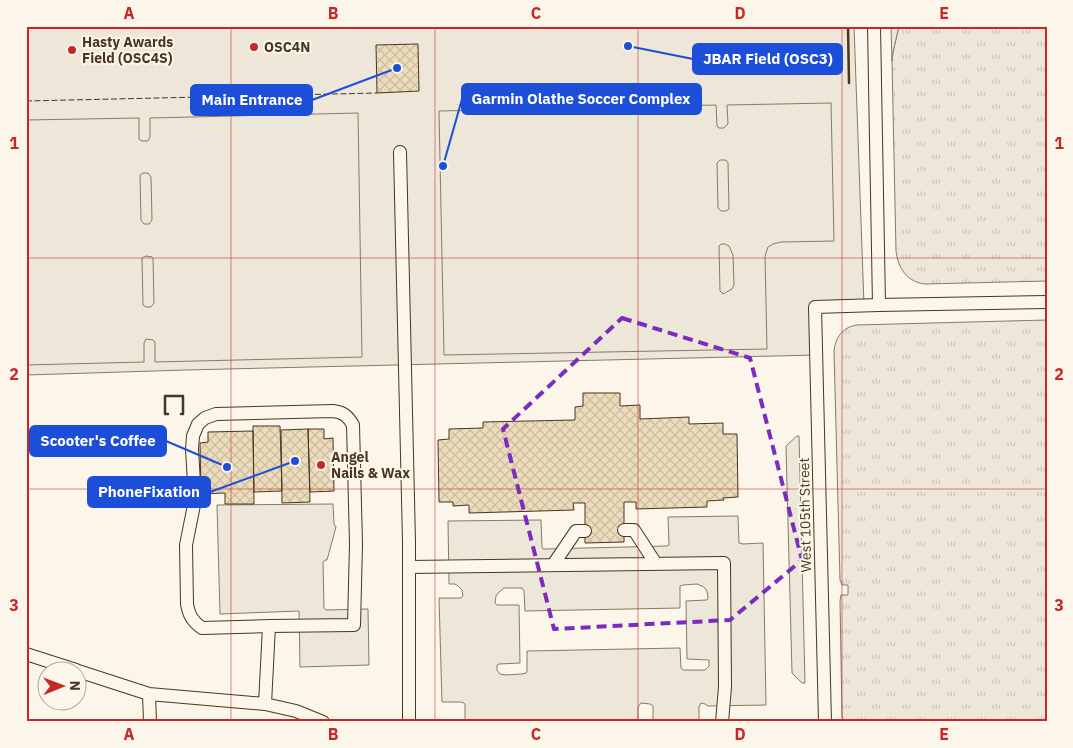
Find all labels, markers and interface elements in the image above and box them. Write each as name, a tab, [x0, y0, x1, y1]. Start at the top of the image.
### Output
text: A	[124, 3, 135, 23]
text: B	[328, 3, 339, 23]
text: C	[531, 3, 541, 23]
text: D	[734, 3, 746, 23]
text: E	[939, 3, 949, 23]
place label: Hasty Awards Field (OSC4S)	[82, 33, 173, 67]
place label: OSC4N	[264, 38, 310, 56]
marker: OSC4N	[248, 41, 260, 53]
marker: Hasty Awards Field (OSC4S)	[66, 44, 78, 56]
callout: JBAR Field (OSC3)	[693, 44, 842, 74]
text: JBAR Field (OSC3)	[703, 49, 833, 68]
callout: Garmin Olathe Soccer Complex	[462, 84, 701, 114]
callout: Main Entrance	[191, 85, 312, 115]
text: Garmin Olathe Soccer Complex	[471, 89, 691, 108]
text: Main Entrance	[202, 90, 302, 109]
text: 1	[9, 133, 19, 153]
text: 1	[1054, 133, 1064, 153]
text: 2	[9, 364, 19, 384]
text: 2	[1054, 364, 1064, 384]
callout: Scooter's Coffee	[30, 426, 166, 456]
text: Scooter's Coffee	[40, 431, 156, 450]
place label: Angel Nails & Wax	[331, 448, 410, 482]
street label: West 105th Street	[795, 457, 815, 572]
marker: Angel Nails & Wax	[315, 459, 327, 471]
callout: PhoneFixation	[88, 477, 210, 507]
text: PhoneFixation	[98, 482, 200, 501]
text: 3	[9, 595, 19, 615]
text: 3	[1054, 595, 1064, 615]
north arrow	[38, 660, 88, 710]
text: N	[66, 681, 84, 691]
text: A	[124, 724, 135, 744]
text: B	[328, 724, 339, 744]
text: C	[531, 724, 541, 744]
text: D	[734, 724, 746, 744]
text: E	[939, 724, 949, 744]

